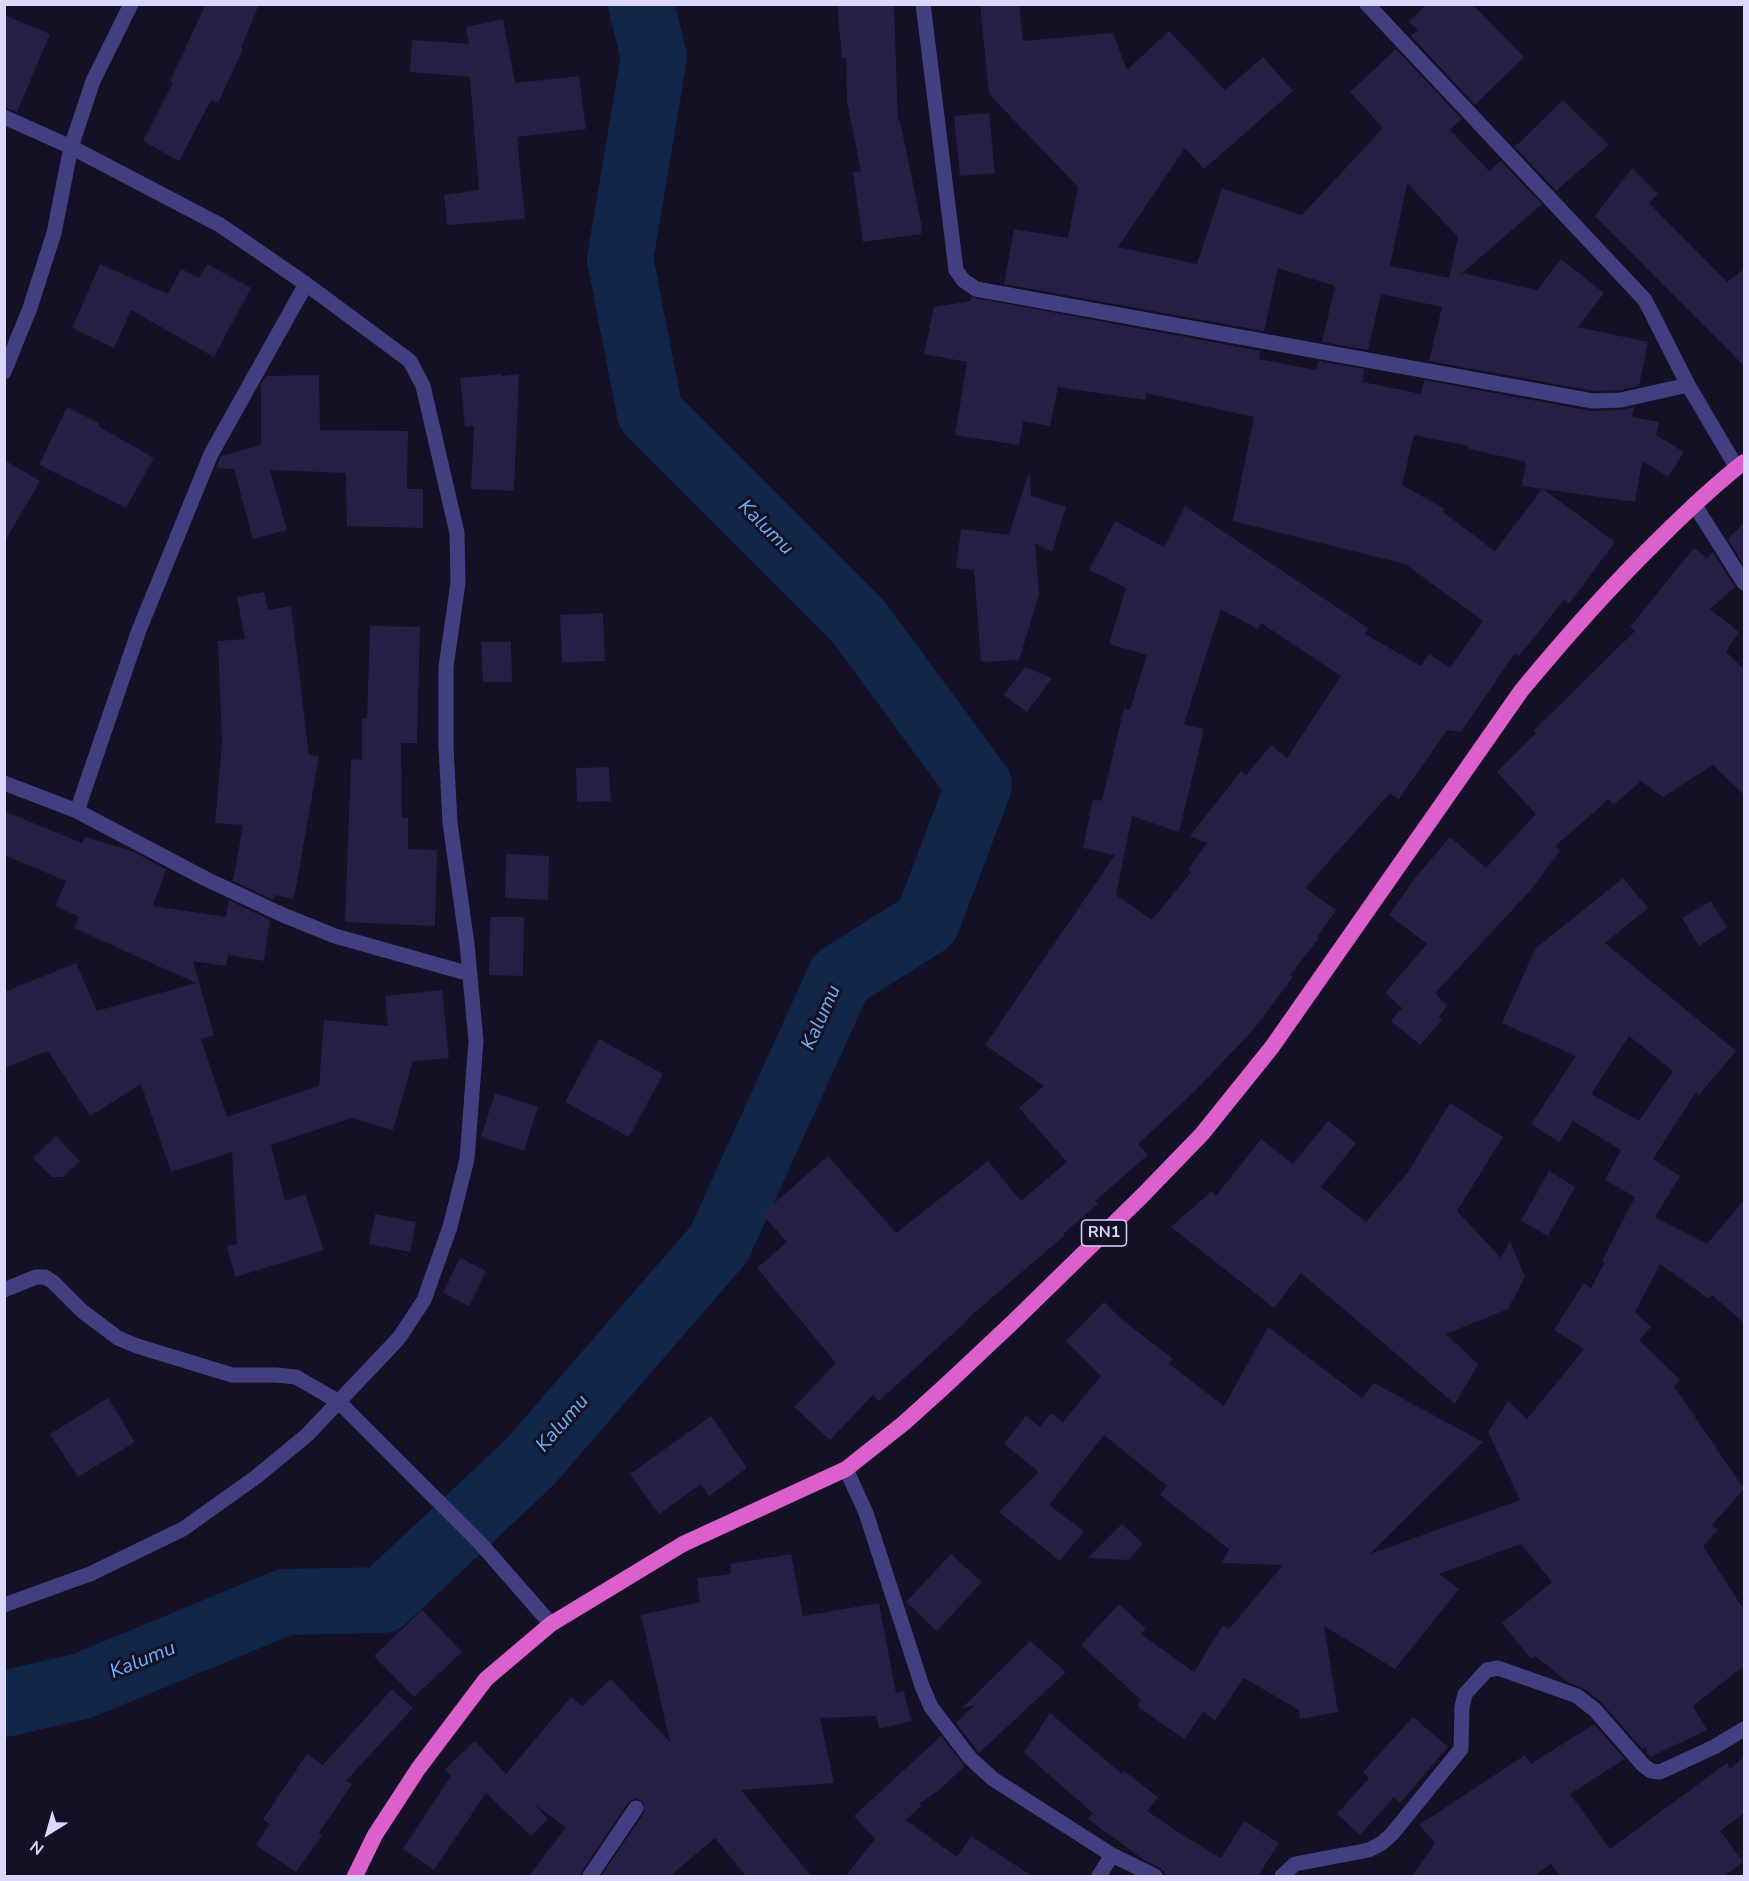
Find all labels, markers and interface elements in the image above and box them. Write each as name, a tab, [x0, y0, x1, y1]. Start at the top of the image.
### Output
water label: Kalumu	[732, 495, 798, 561]
water label: Kalumu	[797, 982, 847, 1054]
road number: RN1	[1082, 1220, 1126, 1246]
water label: Kalumu	[531, 1390, 595, 1458]
water label: Kalumu	[107, 1637, 179, 1685]
north arrow	[18, 1803, 78, 1863]
text: N	[26, 1835, 49, 1860]

